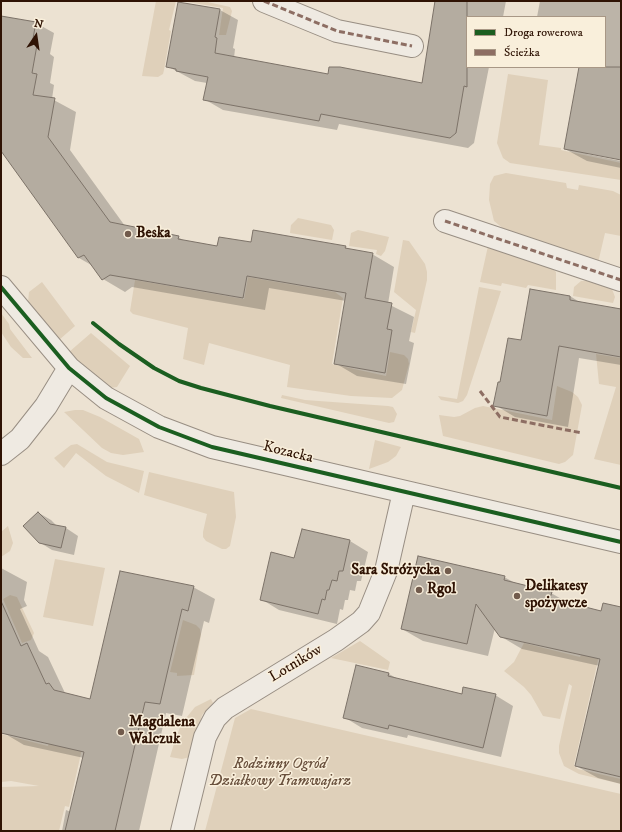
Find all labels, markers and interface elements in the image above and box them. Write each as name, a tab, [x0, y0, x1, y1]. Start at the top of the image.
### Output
north arrow	[16, 16, 56, 56]
text: N	[33, 16, 45, 32]
legend	[466, 16, 606, 68]
text: Droga rowerowa	[504, 25, 583, 40]
text: Ścieżka	[504, 45, 540, 60]
place label: Beska	[136, 225, 171, 243]
marker: Beska	[123, 229, 133, 239]
street label: Kozacka	[261, 438, 315, 468]
place label: Sara Stróżycka	[351, 562, 440, 580]
marker: Sara Stróżycka	[443, 566, 453, 576]
place label: Delikatesy spożywcze	[525, 578, 588, 613]
place label: Rgol	[427, 581, 456, 599]
marker: Rgol	[414, 585, 424, 595]
marker: Delikatesy spożywcze	[512, 591, 522, 601]
street label: Lotników	[266, 641, 326, 687]
place label: Magdalena Walczuk	[129, 714, 195, 749]
marker: Magdalena Walczuk	[116, 727, 126, 737]
park label: Rodzinny Ogród Działkowy Tramwajarz	[209, 756, 351, 791]

